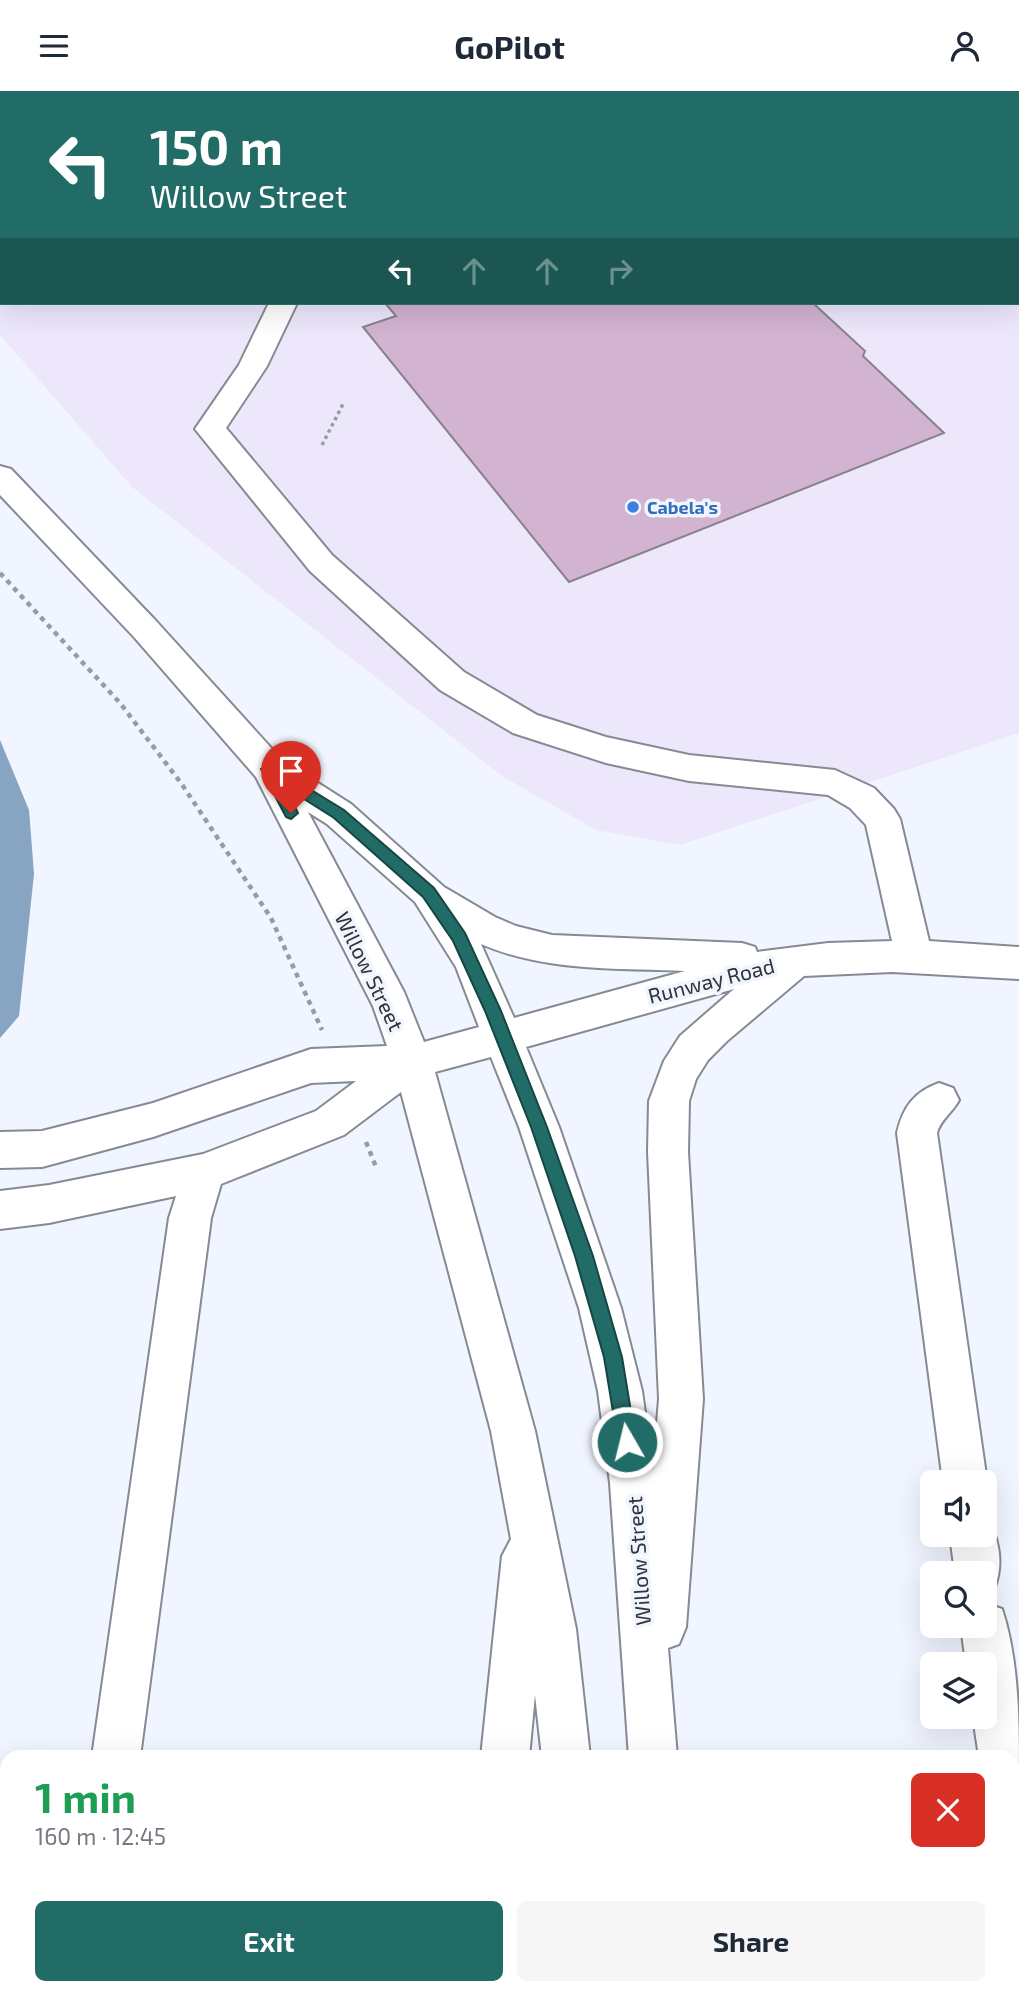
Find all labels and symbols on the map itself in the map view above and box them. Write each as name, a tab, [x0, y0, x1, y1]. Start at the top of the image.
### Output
place label: Cabela's	[647, 496, 718, 518]
marker: Cabela's	[625, 499, 641, 515]
pin	[261, 741, 321, 813]
street label: Willow Street	[330, 907, 410, 1035]
street label: Runway Road	[645, 952, 777, 1008]
position arrow	[590, 1405, 664, 1479]
street label: Willow Street	[621, 1496, 655, 1626]

